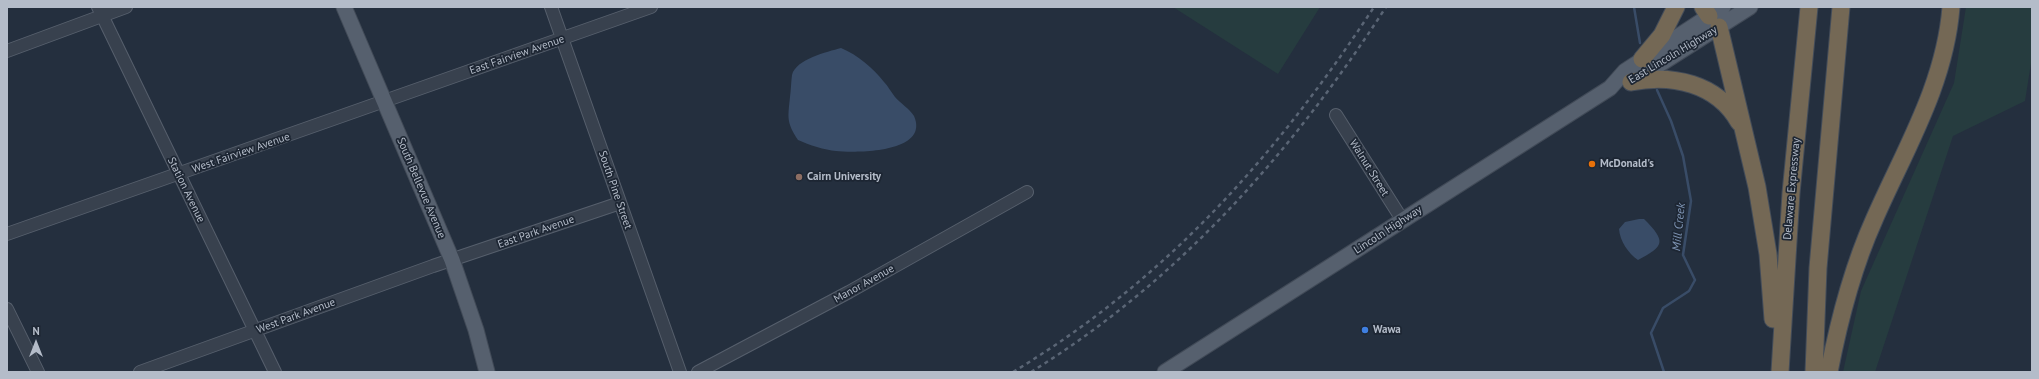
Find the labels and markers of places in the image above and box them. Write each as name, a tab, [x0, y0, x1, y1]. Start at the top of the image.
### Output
place label: McDonald's	[1600, 157, 1654, 171]
marker: McDonald's	[1587, 159, 1597, 169]
place label: Cairn University	[807, 170, 881, 184]
marker: Cairn University	[794, 172, 804, 182]
place label: Wawa	[1373, 323, 1401, 337]
marker: Wawa	[1360, 325, 1370, 335]

